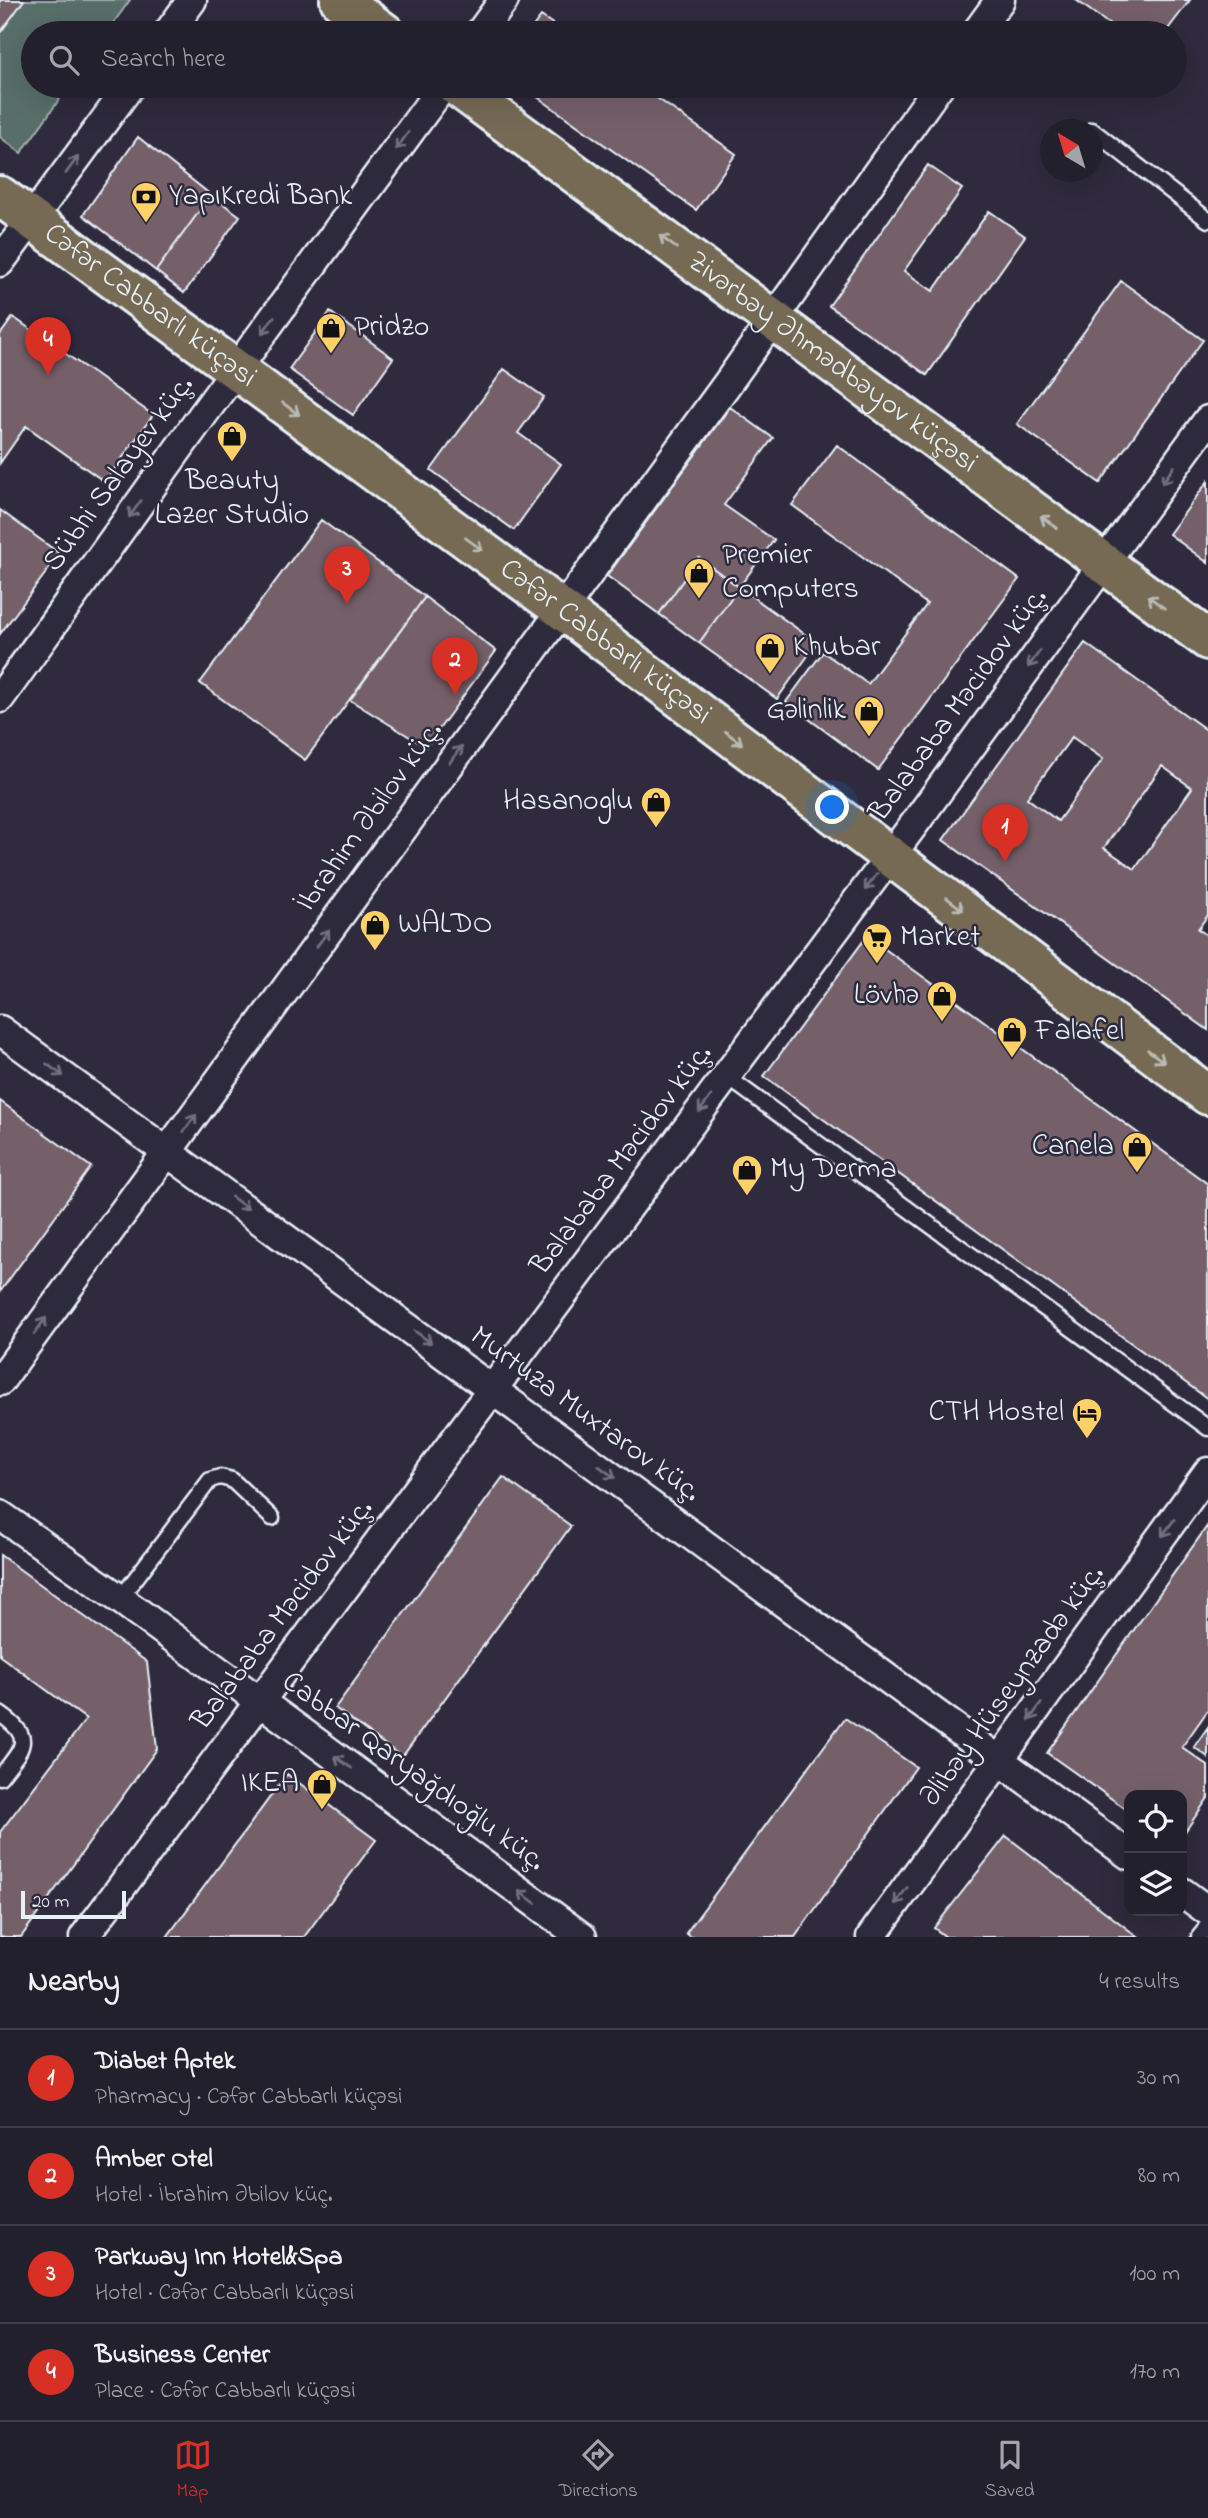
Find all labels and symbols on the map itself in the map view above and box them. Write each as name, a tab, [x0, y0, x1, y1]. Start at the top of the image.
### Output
north arrow	[1040, 119, 1103, 182]
one-way arrow	[395, 131, 410, 150]
one-way arrow	[65, 156, 79, 175]
place label: YapıKredi Bank	[169, 175, 353, 219]
bank icon: YapıKredi Bank	[129, 180, 163, 224]
street label: Cəfər Cabbarlı küçəsi	[34, 213, 266, 400]
one-way arrow	[659, 235, 678, 250]
street label: Zivərbəy Əhmədbəyov küçəsi	[677, 241, 987, 485]
place label: Pridzo	[354, 306, 429, 350]
shop icon: Pridzo	[314, 311, 348, 355]
one-way arrow	[261, 315, 276, 334]
pin: 4	[25, 317, 71, 375]
street label: Sübhi Salayev küç.	[32, 366, 206, 582]
one-way arrow	[281, 402, 300, 416]
shop icon: Beauty Lazer Studio	[215, 419, 249, 463]
place label: Beauty Lazer Studio	[155, 460, 309, 538]
one-way arrow	[1160, 465, 1175, 484]
one-way arrow	[128, 499, 142, 518]
one-way arrow	[1040, 515, 1059, 530]
place label: Premier Computers	[722, 534, 859, 612]
one-way arrow	[464, 537, 483, 551]
pin: 3	[324, 546, 370, 604]
street label: Cəfər Cabbarlı küçəsi	[490, 549, 720, 736]
shop icon: Premier Computers	[682, 556, 716, 600]
street label: Balababa Məcidov küç.	[858, 579, 1059, 832]
one-way arrow	[1147, 594, 1166, 609]
place label: Khubar	[793, 626, 881, 670]
shop icon: Khubar	[753, 631, 787, 675]
pin: 2	[432, 637, 478, 695]
one-way arrow	[1026, 649, 1041, 668]
place label: Gəlinlik	[766, 689, 847, 733]
shop icon: Gəlinlik	[852, 694, 886, 738]
street label: İbrahim Əbilov küç.	[286, 712, 454, 922]
one-way arrow	[724, 731, 742, 746]
one-way arrow	[449, 745, 464, 764]
place label: Hasanoglu	[503, 780, 633, 824]
shop icon: Hasanoglu	[639, 785, 673, 829]
your location	[815, 790, 849, 824]
pin: 1	[982, 804, 1028, 862]
one-way arrow	[863, 873, 878, 891]
one-way arrow	[945, 897, 964, 912]
place label: WALDO	[398, 903, 493, 947]
shop icon: WALDO	[358, 908, 392, 952]
place label: Market	[900, 916, 980, 960]
supermarket icon: Market	[860, 921, 894, 965]
one-way arrow	[316, 929, 330, 948]
place label: Lövhə	[854, 974, 919, 1018]
shop icon: Lövhə	[925, 979, 959, 1023]
place label: Falafel	[1034, 1010, 1124, 1054]
shop icon: Falafel	[995, 1015, 1029, 1059]
street label: Balababa Məcidov küç.	[520, 1035, 724, 1286]
one-way arrow	[1146, 1048, 1165, 1063]
one-way arrow	[45, 1063, 64, 1077]
one-way arrow	[698, 1094, 713, 1113]
one-way arrow	[182, 1114, 197, 1133]
place label: Canela	[1032, 1125, 1114, 1169]
shop icon: Canela	[1120, 1130, 1154, 1174]
place label: My Derma	[770, 1148, 897, 1192]
shop icon: My Derma	[730, 1153, 764, 1197]
one-way arrow	[230, 1196, 249, 1210]
street label: Murtuza Muxtarov küç.	[460, 1316, 710, 1514]
one-way arrow	[33, 1317, 48, 1336]
one-way arrow	[414, 1329, 433, 1344]
place label: CTH Hostel	[929, 1391, 1064, 1435]
hotel icon: CTH Hostel	[1070, 1396, 1104, 1440]
one-way arrow	[597, 1465, 616, 1479]
street label: Balababa Məcidov küç.	[181, 1490, 385, 1741]
one-way arrow	[1161, 1518, 1175, 1537]
street label: Əlibəy Hüseynzadə küç.	[910, 1555, 1116, 1817]
street label: Cabbar Qaryağdıoğlu küç.	[272, 1661, 554, 1883]
one-way arrow	[1028, 1702, 1042, 1721]
one-way arrow	[334, 1755, 353, 1770]
place label: IKEA	[241, 1762, 299, 1806]
shop icon: IKEA	[305, 1767, 339, 1811]
one-way arrow	[894, 1886, 908, 1905]
scale bar	[21, 1888, 126, 1920]
one-way arrow	[518, 1889, 537, 1904]

